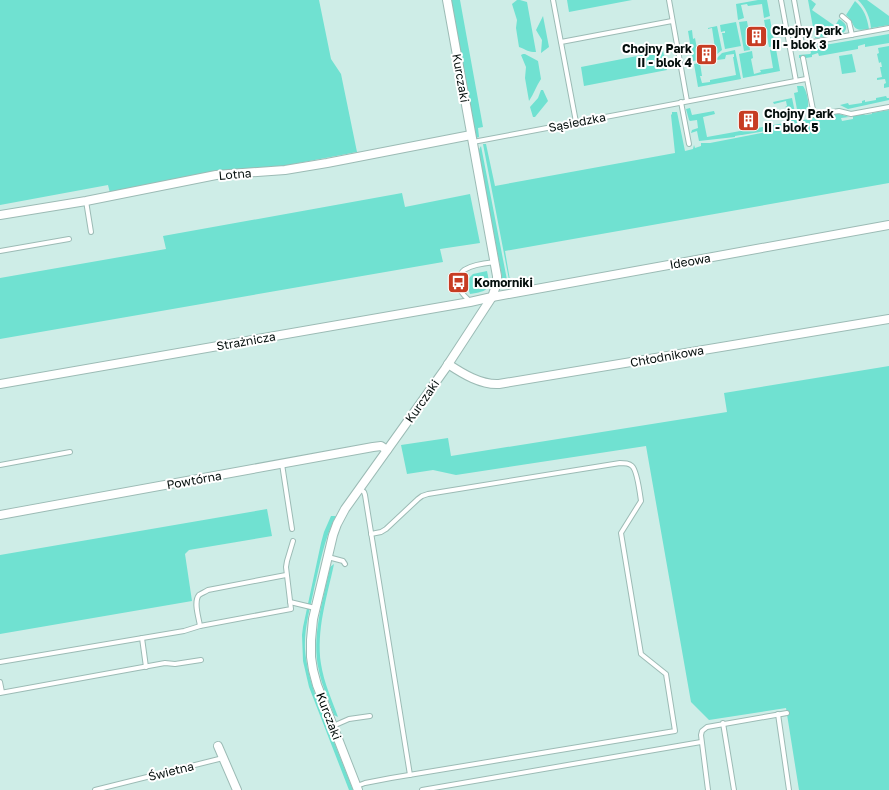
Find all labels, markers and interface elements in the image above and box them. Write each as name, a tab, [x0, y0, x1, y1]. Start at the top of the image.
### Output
place label: Chojny Park II - blok 3	[772, 23, 842, 52]
building icon: Chojny Park II - blok 3	[744, 24, 770, 50]
place label: Chojny Park II - blok 4	[622, 41, 692, 70]
building icon: Chojny Park II - blok 4	[694, 42, 720, 68]
street label: Kurczaki	[449, 52, 473, 104]
place label: Chojny Park II - blok 5	[764, 106, 834, 135]
building icon: Chojny Park II - blok 5	[735, 107, 761, 133]
street label: Sąsiedzka	[547, 109, 607, 135]
street label: Lotna	[218, 165, 252, 183]
street label: Ideowa	[668, 250, 712, 272]
bus stop icon: Komorniki	[445, 269, 471, 295]
place label: Komorniki	[474, 275, 533, 290]
street label: Strażnicza	[215, 328, 277, 354]
street label: Chłodnikowa	[629, 342, 705, 370]
street label: Kurczaki	[402, 377, 442, 425]
street label: Powtórna	[165, 468, 223, 492]
street label: Kurczaki	[313, 690, 345, 742]
street label: Świetna	[147, 758, 195, 784]

